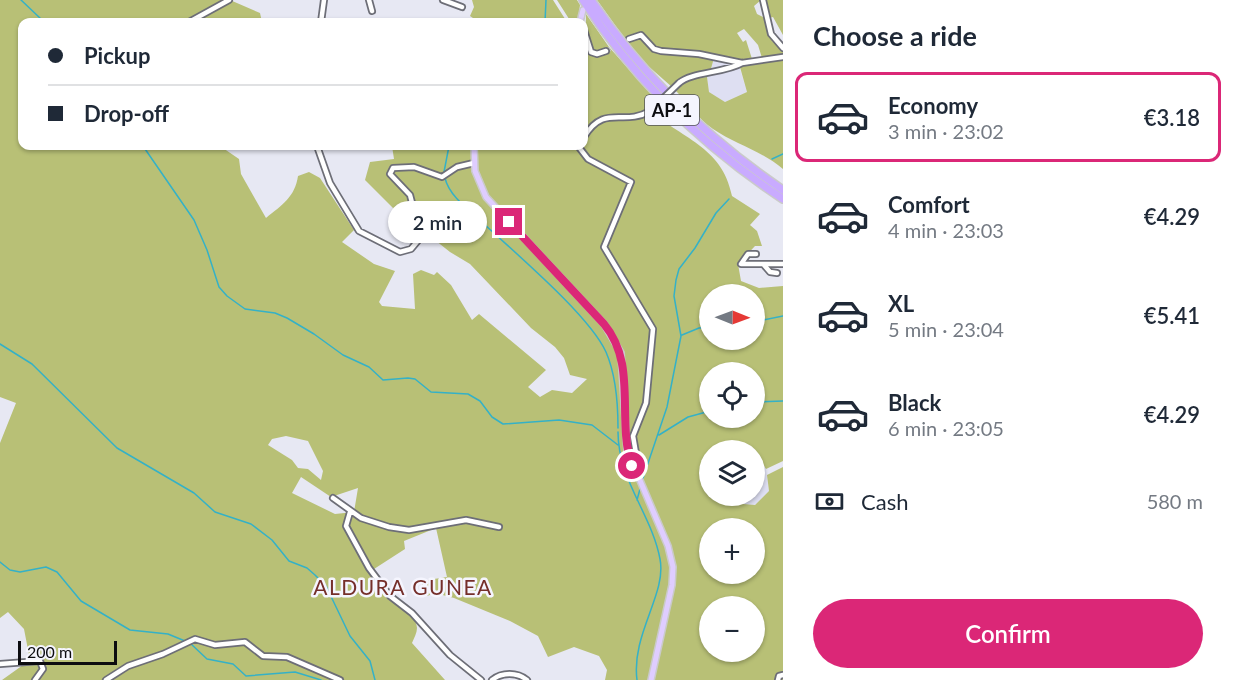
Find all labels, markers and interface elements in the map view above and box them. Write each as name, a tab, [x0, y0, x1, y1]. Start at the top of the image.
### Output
text: Choose a ride	[813, 19, 977, 52]
text: Pickup	[84, 42, 150, 69]
icon: car	[816, 90, 870, 144]
text: Economy	[888, 92, 978, 119]
road number: AP-1	[645, 95, 699, 125]
text: Drop-off	[84, 100, 169, 127]
text: €3.18	[1144, 104, 1200, 131]
text: 3 min · 23:02	[888, 119, 1004, 143]
icon: car	[816, 189, 870, 243]
text: Comfort	[888, 191, 970, 218]
callout: 2 min	[389, 201, 488, 243]
text: €4.29	[1144, 203, 1200, 230]
route end	[495, 208, 522, 235]
text: 2 min	[413, 210, 462, 234]
text: 4 min · 23:03	[888, 218, 1004, 242]
north arrow	[699, 284, 765, 350]
map controls	[699, 284, 765, 662]
icon: car	[816, 288, 870, 342]
text: XL	[888, 290, 914, 317]
text: €5.41	[1144, 302, 1200, 329]
text: 5 min · 23:04	[888, 317, 1004, 341]
button: locate	[699, 362, 765, 428]
icon: car	[816, 387, 870, 441]
text: Black	[888, 389, 941, 416]
text: €4.29	[1144, 401, 1200, 428]
text: 6 min · 23:05	[888, 416, 1004, 440]
button: layers	[699, 440, 765, 506]
route start	[618, 452, 645, 479]
icon: cash	[813, 485, 846, 518]
text: Cash	[861, 488, 908, 515]
text: 580 m	[1147, 489, 1203, 513]
button: +	[699, 518, 765, 584]
district label: ALDURA GUNEA	[313, 574, 493, 599]
button: −	[699, 596, 765, 662]
button: Confirm	[813, 599, 1203, 668]
scale bar	[18, 638, 117, 666]
text: 200 m	[27, 642, 72, 661]

